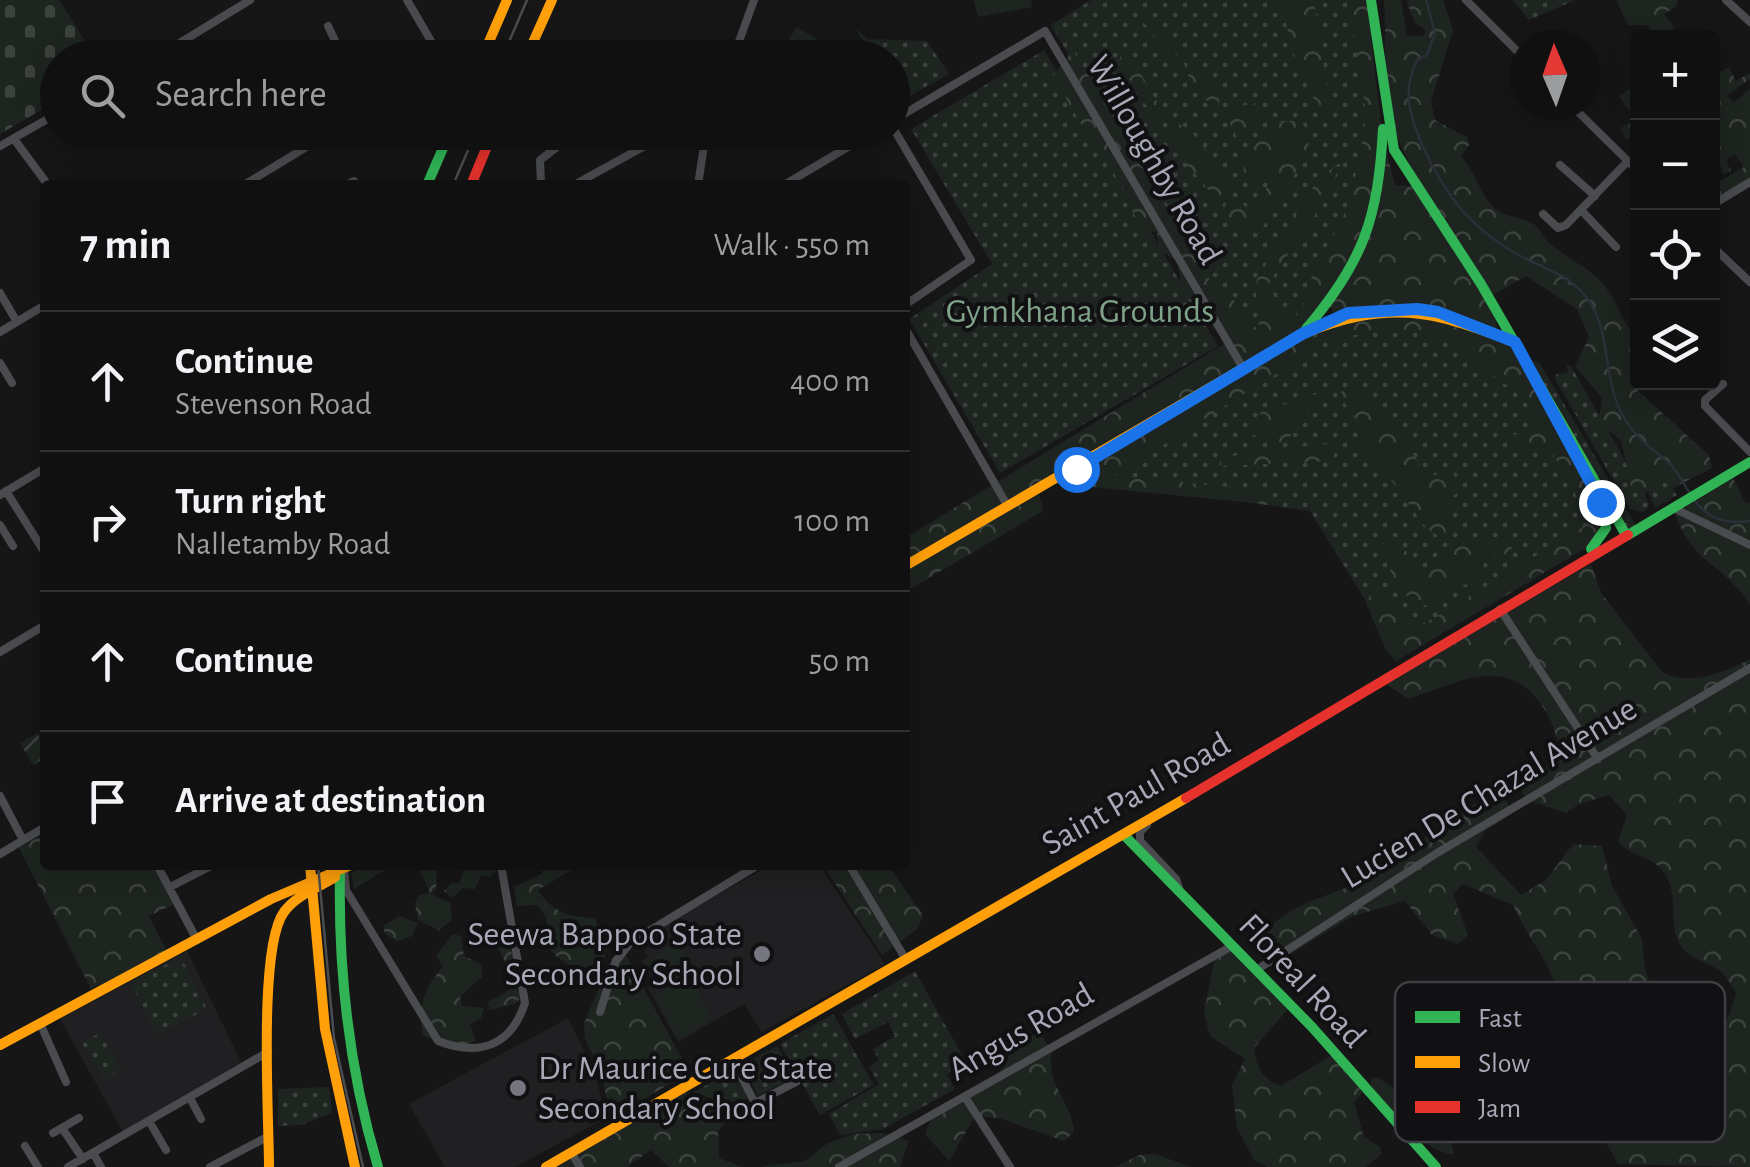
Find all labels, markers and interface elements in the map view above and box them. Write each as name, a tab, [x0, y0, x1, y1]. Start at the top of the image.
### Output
north arrow	[1510, 30, 1600, 120]
map controls	[1630, 30, 1720, 390]
button: +	[1630, 30, 1720, 120]
search box	[40, 40, 910, 150]
street label: Willoughby Road	[1080, 49, 1228, 271]
icon: search	[75, 68, 130, 123]
text: Search here	[155, 76, 327, 114]
button: −	[1630, 120, 1720, 210]
button: locate	[1630, 210, 1720, 300]
text: 7 min	[80, 224, 172, 266]
text: Walk · 550 m	[713, 229, 870, 261]
park label: Gymkhana Grounds	[946, 294, 1214, 329]
button: layers	[1630, 300, 1720, 390]
text: Continue	[175, 343, 313, 381]
icon: ahead	[80, 354, 135, 409]
text: 400 m	[790, 365, 870, 397]
text: Stevenson Road	[175, 388, 372, 420]
route start	[1054, 447, 1100, 493]
route end	[1579, 480, 1625, 526]
text: Turn right	[175, 483, 325, 521]
icon: right	[80, 494, 135, 549]
text: 100 m	[794, 505, 870, 537]
text: Nalletamby Road	[175, 528, 390, 560]
icon: ahead	[80, 634, 135, 689]
text: Continue	[175, 642, 313, 680]
text: 50 m	[809, 645, 870, 677]
street label: Lucien De Chazal Avenue	[1335, 691, 1643, 895]
street label: Saint Paul Road	[1036, 726, 1236, 862]
icon: arrive	[80, 774, 135, 829]
text: Arrive at destination	[175, 782, 486, 820]
street label: Floreal Road	[1232, 908, 1372, 1054]
place label: Seewa Bappoo State Secondary School	[468, 917, 742, 992]
marker: Seewa Bappoo State Secondary School	[751, 943, 773, 965]
street label: Angus Road	[942, 977, 1100, 1087]
legend	[1395, 982, 1725, 1142]
text: Fast	[1478, 1005, 1522, 1033]
text: Slow	[1478, 1050, 1530, 1078]
place label: Dr Maurice Cure State Secondary School	[538, 1051, 833, 1126]
marker: Dr Maurice Cure State Secondary School	[507, 1077, 529, 1099]
text: Jam	[1478, 1095, 1521, 1123]

